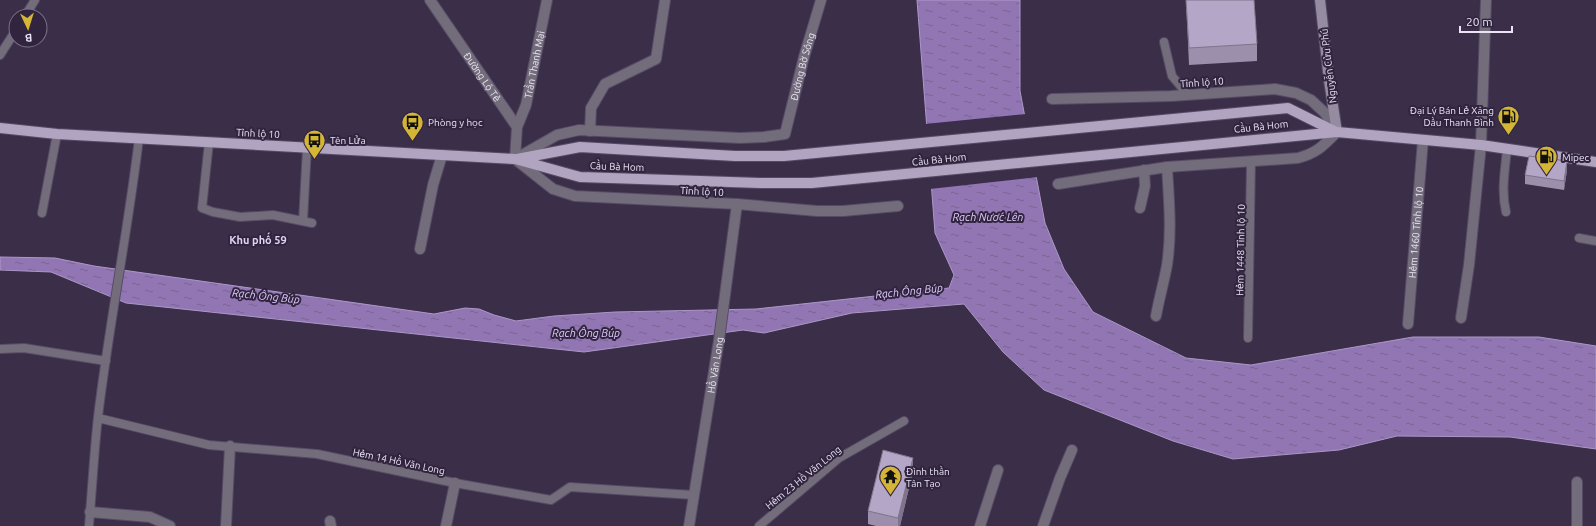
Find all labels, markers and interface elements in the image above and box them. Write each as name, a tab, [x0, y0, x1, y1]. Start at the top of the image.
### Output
north arrow	[8, 8, 48, 48]
scale bar	[1460, 8, 1512, 34]
text: 20 m	[1466, 15, 1493, 28]
street label: Nguyễn Cửu Phú	[1318, 28, 1339, 104]
street label: Trần Thanh Mại	[522, 30, 547, 99]
street label: Đường Bờ Sông	[788, 31, 817, 102]
text: B	[25, 32, 33, 44]
street label: Đường Lộ Tẻ	[461, 50, 503, 104]
street label: Tỉnh lộ 10	[1180, 75, 1225, 91]
fuel station icon: Đại Lý Bán Lẻ Xăng Dầu Thanh Bình	[1496, 103, 1522, 136]
place label: Đại Lý Bán Lẻ Xăng Dầu Thanh Bình	[1410, 105, 1494, 128]
bus stop icon: Phòng y học	[399, 109, 425, 142]
place label: Phòng y học	[428, 117, 483, 129]
street label: Cầu Bà Hom	[1233, 117, 1289, 135]
street label: Tỉnh lộ 10	[236, 127, 280, 141]
bus stop icon: Tên Lửa	[302, 127, 328, 160]
place label: Tên Lửa	[330, 135, 366, 146]
fuel station icon: Mipec	[1533, 144, 1559, 177]
street label: Cầu Bà Hom	[911, 150, 967, 168]
place label: Mipec	[1562, 152, 1589, 163]
street label: Cầu Bà Hom	[590, 159, 644, 173]
street label: Tỉnh lộ 10	[680, 185, 724, 199]
street label: Hẻm 1460 Tỉnh lộ 10	[1407, 186, 1425, 279]
street label: Hẻm 1448 Tỉnh lộ 10	[1234, 204, 1248, 296]
water label: Rạch Nước Lên	[953, 211, 1023, 224]
district label: Khu phố 59	[229, 232, 287, 246]
water label: Rạch Ông Búp	[875, 280, 944, 302]
water label: Rạch Ông Búp	[232, 285, 301, 307]
water label: Rạch Ông Búp	[552, 326, 620, 340]
street label: Hồ Văn Long	[705, 336, 725, 394]
street label: Hẻm 23 Hồ Văn Long	[762, 442, 843, 511]
street label: Hẻm 14 Hồ Văn Long	[352, 445, 446, 477]
temple icon: Đình thần Tân Tạo	[878, 464, 904, 497]
place label: Đình thần Tân Tạo	[906, 465, 950, 490]

